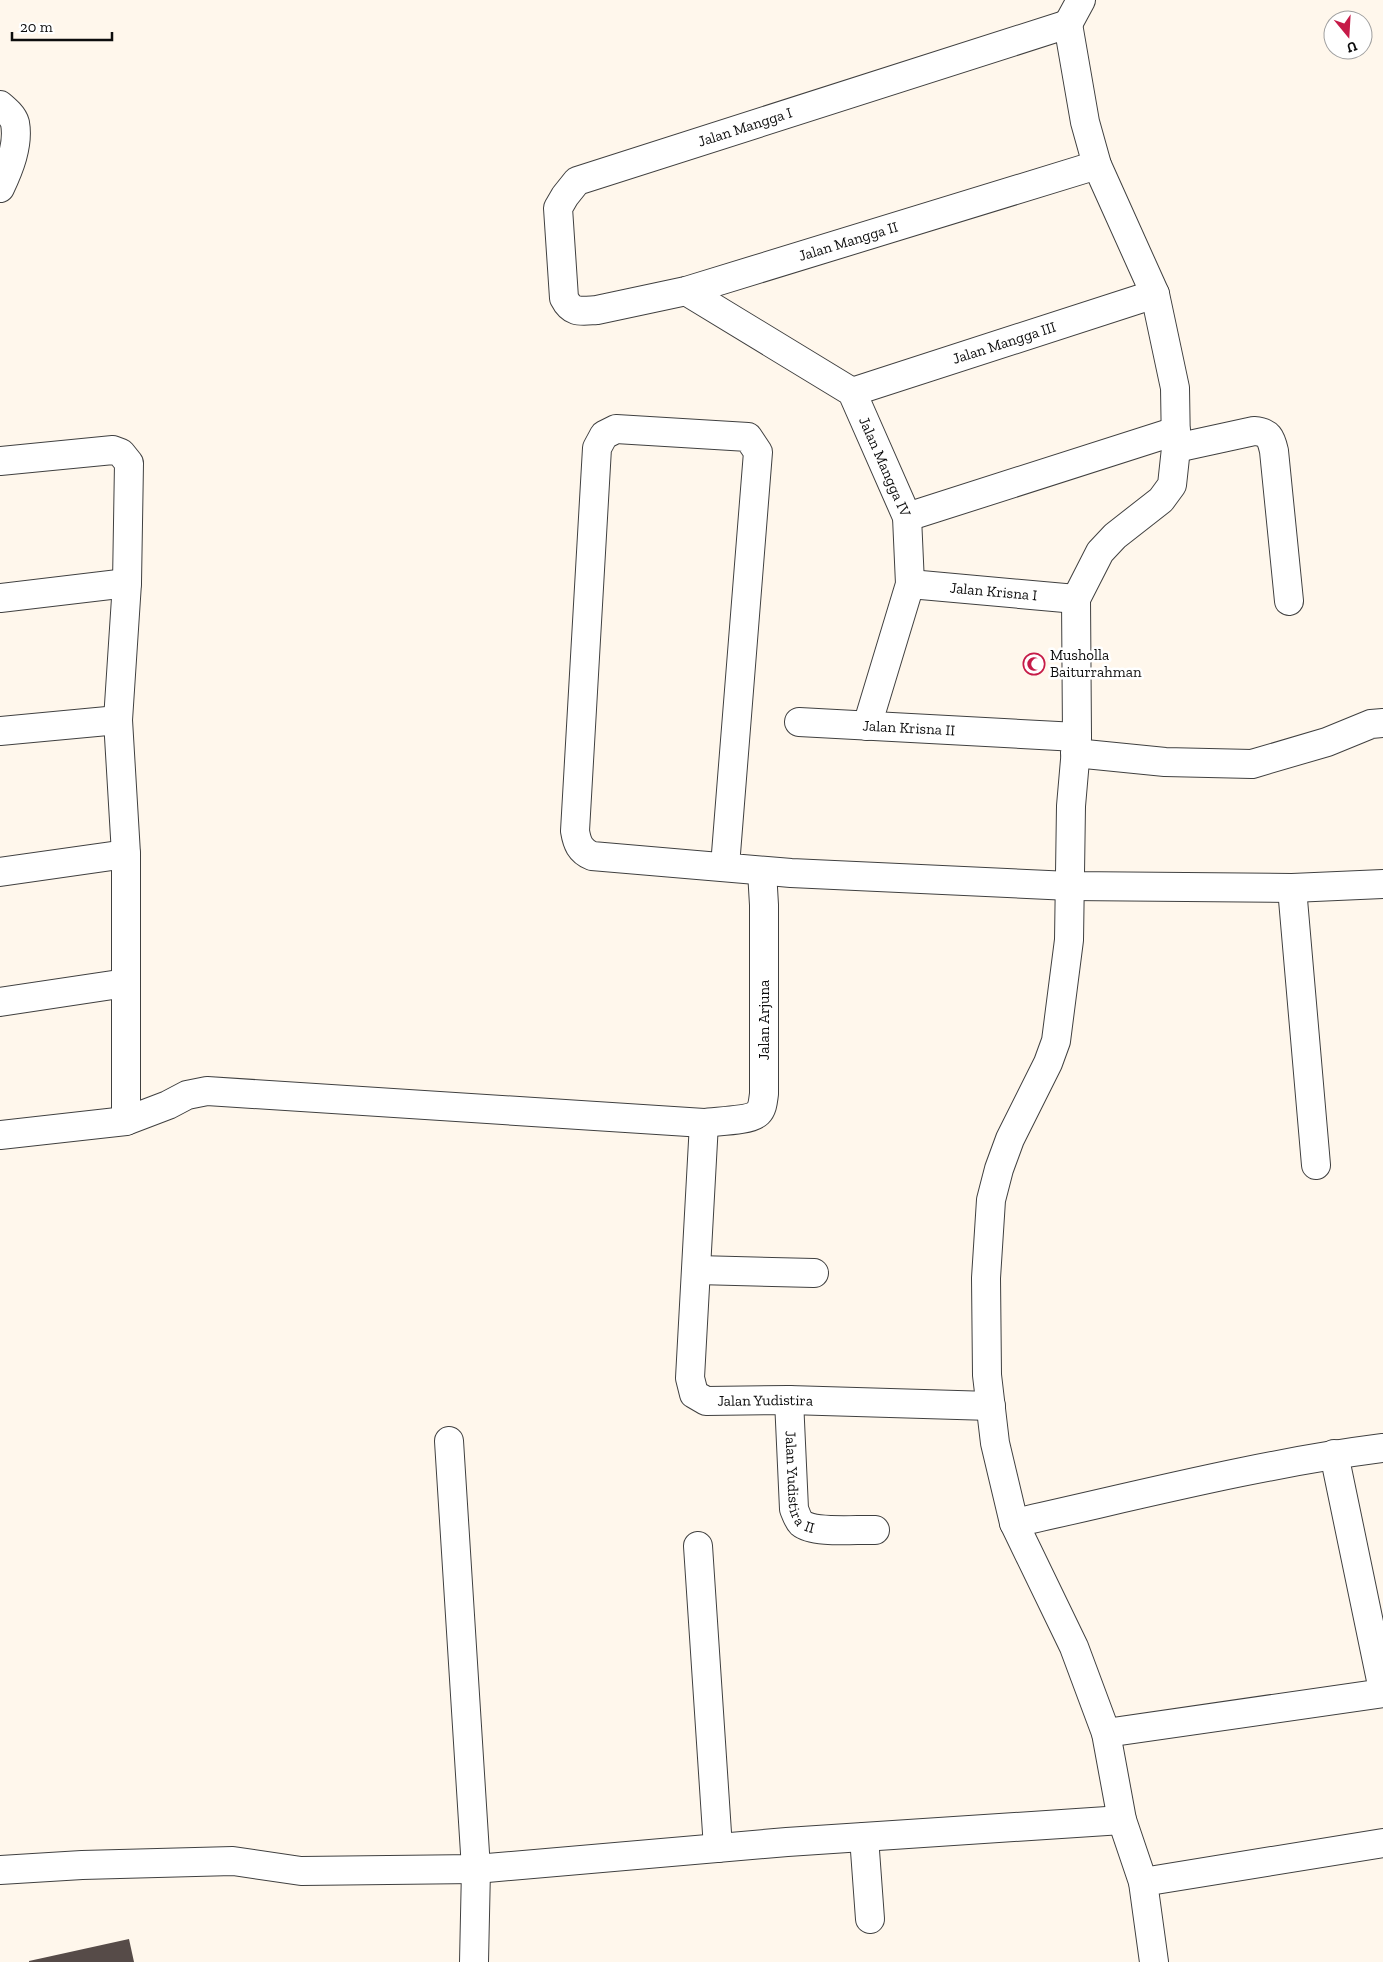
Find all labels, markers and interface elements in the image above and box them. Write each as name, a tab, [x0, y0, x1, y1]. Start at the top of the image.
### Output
scale bar	[12, 10, 112, 42]
north arrow	[1323, 10, 1373, 60]
text: 20 m	[20, 18, 53, 36]
text: U	[1344, 37, 1359, 57]
street label: Jalan Mangga I	[696, 103, 794, 151]
street label: Jalan Mangga II	[796, 218, 900, 265]
street label: Jalan Mangga III	[950, 318, 1058, 368]
street label: Jalan Mangga IV	[855, 414, 915, 520]
street label: Jalan Krisna I	[949, 579, 1038, 604]
place label: Musholla Baiturrahman	[1050, 646, 1142, 681]
mosque icon: Musholla Baiturrahman	[1022, 652, 1046, 676]
street label: Jalan Krisna II	[862, 716, 956, 739]
street label: Jalan Arjuna	[755, 980, 773, 1060]
street label: Jalan Yudistira	[717, 1391, 813, 1410]
street label: Jalan Yudistira II	[781, 1430, 816, 1537]

